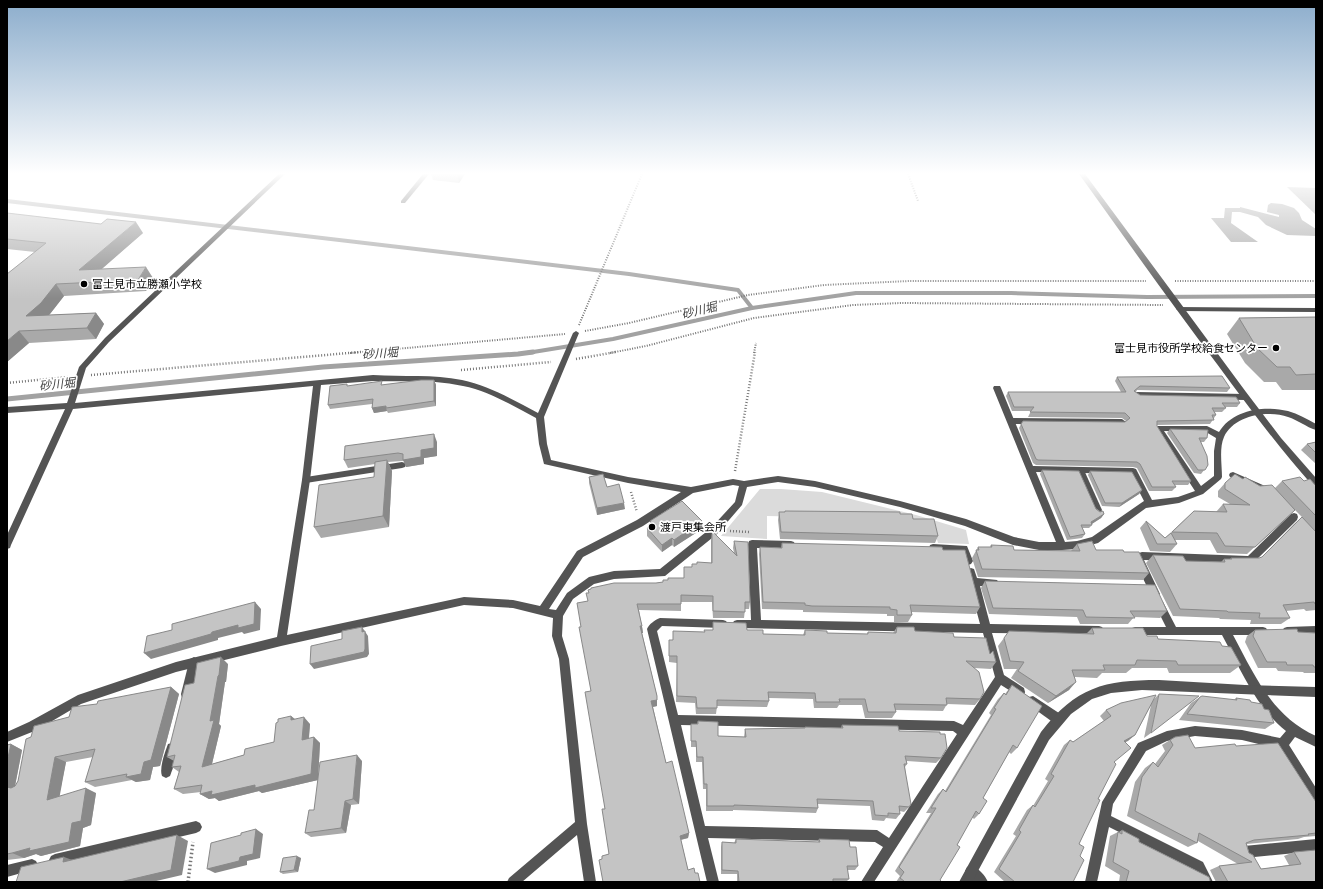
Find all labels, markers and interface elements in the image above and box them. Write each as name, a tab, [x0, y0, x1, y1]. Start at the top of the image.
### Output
place label: 富士見市立勝瀬小学校	[92, 277, 202, 291]
marker: 富士見市立勝瀬小学校	[79, 279, 89, 289]
water label: 砂川堀	[680, 298, 720, 321]
place label: 富士見市役所学校給食センター	[1114, 341, 1268, 355]
marker: 富士見市役所学校給食センター	[1271, 343, 1281, 353]
water label: 砂川堀	[362, 344, 400, 362]
water label: 砂川堀	[38, 374, 78, 393]
place label: 渡戸東集会所	[660, 520, 727, 534]
marker: 渡戸東集会所	[647, 522, 657, 532]

